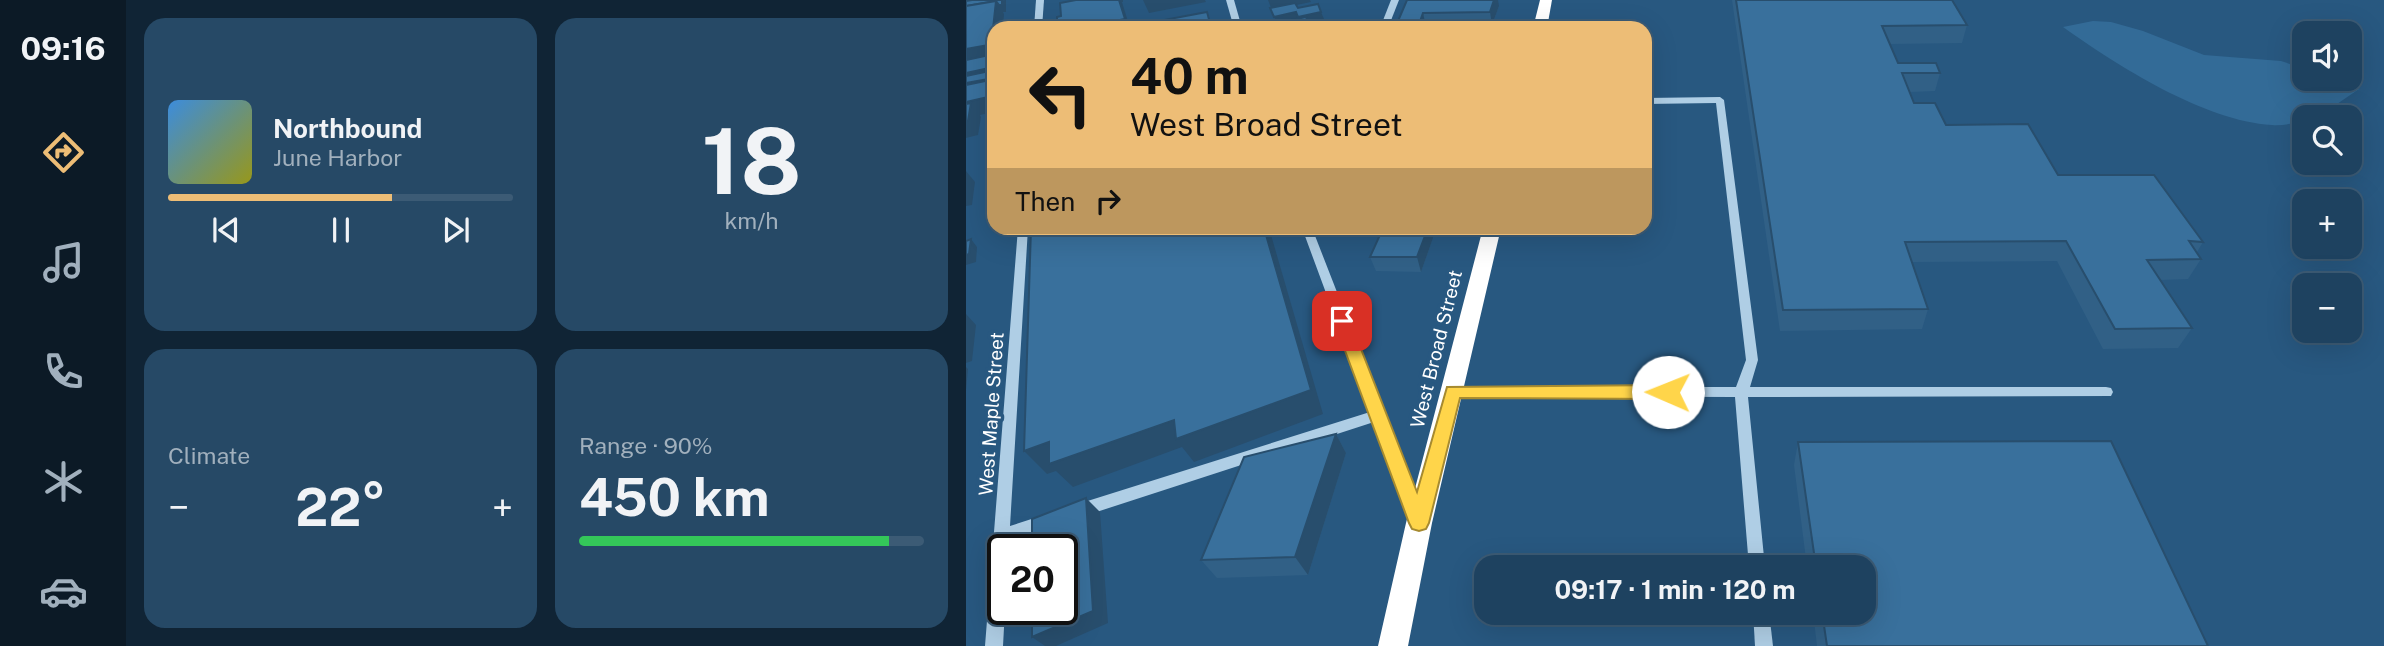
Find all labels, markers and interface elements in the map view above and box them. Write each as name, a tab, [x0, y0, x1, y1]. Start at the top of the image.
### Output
map controls	[2292, 21, 2362, 343]
button: sound	[2292, 21, 2362, 91]
text: 09:16	[20, 30, 106, 67]
text: 40 m	[1130, 47, 1249, 105]
icon: left	[1015, 49, 1106, 140]
button: search	[2292, 105, 2362, 175]
text: West Broad Street	[1130, 106, 1403, 143]
text: 18	[701, 108, 802, 214]
text: Northbound	[273, 113, 422, 144]
icon: directions	[39, 128, 88, 177]
text: June Harbor	[273, 144, 402, 171]
icon: right	[1089, 182, 1127, 220]
text: Then	[1015, 186, 1075, 217]
button: +	[2292, 189, 2362, 259]
text: km/h	[724, 207, 779, 234]
icon: previous	[207, 211, 245, 249]
icon: pause	[322, 211, 360, 249]
icon: next	[437, 211, 475, 249]
icon: music	[39, 238, 88, 287]
street label: West Broad Street	[1406, 268, 1466, 430]
button: −	[2292, 273, 2362, 343]
pin	[1312, 291, 1372, 351]
icon: arrive	[1323, 302, 1361, 340]
street label: West Maple Street	[974, 331, 1008, 497]
icon: phone	[39, 347, 88, 396]
position arrow	[1631, 355, 1705, 429]
text: Range · 90%	[579, 432, 713, 459]
text: Climate	[168, 442, 250, 469]
icon: climate	[39, 457, 88, 506]
text: 450 km	[579, 467, 770, 528]
text: 22°	[295, 477, 386, 538]
text: −	[168, 485, 189, 530]
text: +	[492, 485, 513, 530]
speed limit sign: 20	[987, 534, 1078, 625]
icon: car	[39, 567, 88, 616]
text: 09:17 · 1 min · 120 m	[1554, 574, 1796, 605]

